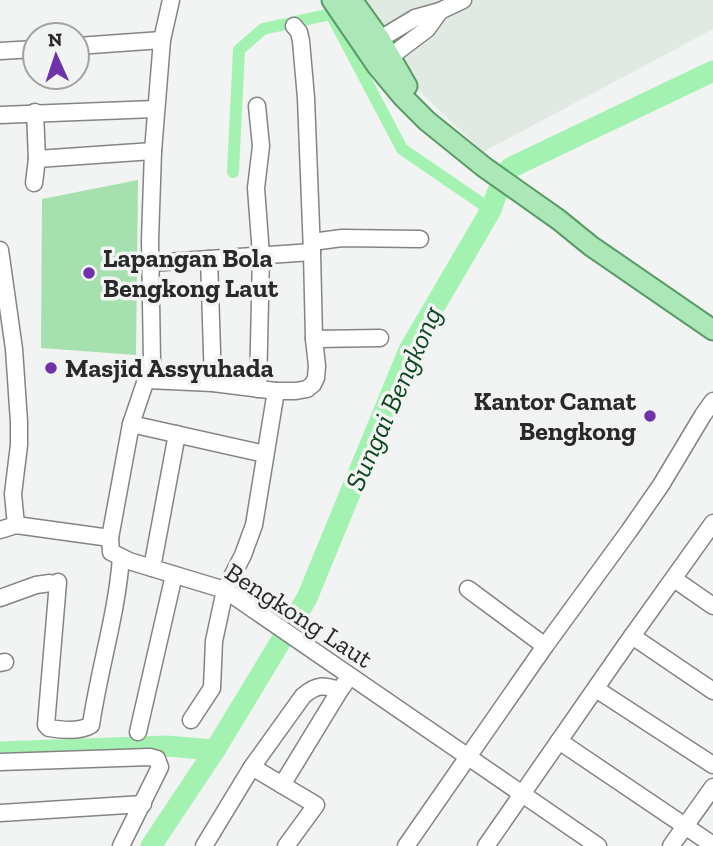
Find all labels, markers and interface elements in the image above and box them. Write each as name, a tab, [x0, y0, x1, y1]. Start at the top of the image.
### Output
north arrow	[21, 21, 91, 91]
text: N	[47, 28, 63, 51]
place label: Lapangan Bola Bengkong Laut	[103, 242, 279, 304]
marker: Lapangan Bola Bengkong Laut	[81, 265, 97, 281]
water label: Sungai Bengkong	[338, 300, 449, 495]
place label: Masjid Assyuhada	[65, 352, 274, 384]
marker: Masjid Assyuhada	[43, 360, 59, 376]
place label: Kantor Camat Bengkong	[474, 385, 637, 447]
marker: Kantor Camat Bengkong	[642, 408, 658, 424]
street label: Bengkong Laut	[219, 555, 379, 675]

